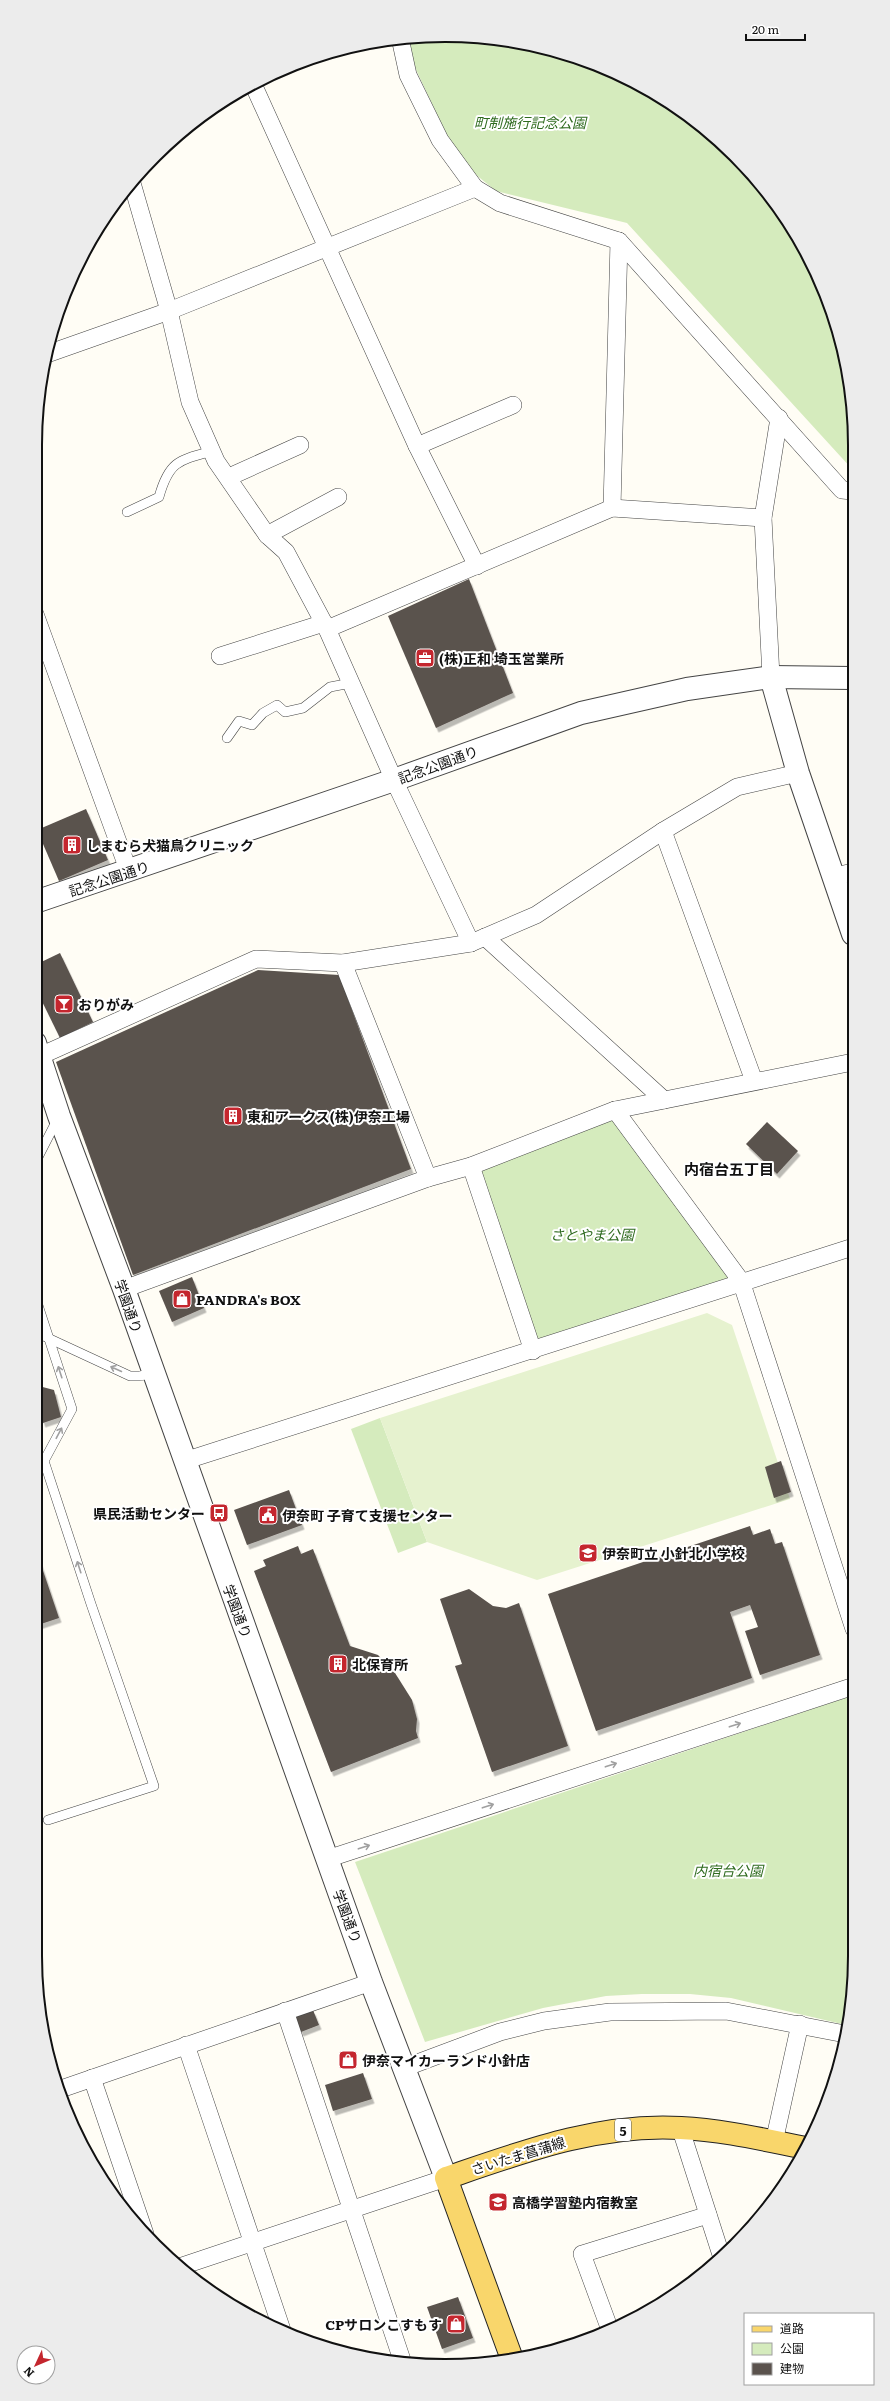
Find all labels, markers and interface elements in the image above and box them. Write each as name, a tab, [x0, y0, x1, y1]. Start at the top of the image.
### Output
scale bar	[746, 16, 805, 42]
text: 20 m	[752, 20, 779, 38]
park label: 町制施行記念公園	[474, 112, 588, 132]
office icon: (株)正和 埼玉営業所	[414, 647, 436, 669]
place label: (株)正和 埼玉営業所	[439, 648, 564, 668]
street label: 記念公園通り	[395, 740, 481, 788]
building icon: しまむら犬猫鳥クリニック	[61, 834, 83, 856]
place label: しまむら犬猫鳥クリニック	[86, 835, 254, 855]
street label: 記念公園通り	[66, 856, 152, 900]
bar icon: おりがみ	[53, 993, 75, 1015]
place label: おりがみ	[78, 994, 134, 1014]
building icon: 東和アークス(株)伊奈工場	[222, 1105, 244, 1127]
place label: 東和アークス(株)伊奈工場	[247, 1106, 410, 1126]
district label: 内宿台五丁目	[684, 1157, 774, 1180]
park label: さとやま公園	[550, 1224, 636, 1244]
street label: 学園通り	[110, 1276, 148, 1336]
shop icon: PANDRA's BOX	[171, 1288, 193, 1310]
place label: PANDRA's BOX	[196, 1289, 301, 1309]
one-way arrow	[56, 1365, 63, 1378]
one-way arrow	[110, 1365, 122, 1372]
one-way arrow	[56, 1427, 63, 1439]
bus stop icon: 県民活動センター	[208, 1502, 230, 1524]
place label: 県民活動センター	[93, 1503, 205, 1523]
public building icon: 伊奈町 子育て支援センター	[257, 1504, 279, 1526]
place label: 伊奈町 子育て支援センター	[282, 1505, 453, 1525]
school or university icon: 伊奈町立 小針北小学校	[577, 1542, 599, 1564]
place label: 伊奈町立 小針北小学校	[602, 1543, 745, 1563]
one-way arrow	[74, 1562, 82, 1574]
street label: 学園通り	[219, 1581, 257, 1641]
building icon: 北保育所	[327, 1653, 349, 1675]
place label: 北保育所	[352, 1654, 408, 1674]
one-way arrow	[728, 1721, 741, 1728]
one-way arrow	[605, 1761, 617, 1769]
one-way arrow	[481, 1802, 494, 1809]
one-way arrow	[358, 1842, 370, 1850]
park label: 内宿台公園	[693, 1860, 765, 1880]
street label: 学園通り	[329, 1886, 367, 1946]
shop icon: 伊奈マイカーランド小針店	[337, 2049, 359, 2071]
place label: 伊奈マイカーランド小針店	[362, 2050, 530, 2070]
road number: 5	[615, 2119, 631, 2141]
street label: さいたま菖蒲線	[468, 2131, 568, 2179]
school or university icon: 高橋学習塾内宿教室	[487, 2191, 509, 2213]
place label: 高橋学習塾内宿教室	[512, 2192, 638, 2212]
shop icon: CPサロンこすもす	[445, 2313, 467, 2335]
legend	[744, 2313, 874, 2385]
place label: CPサロンこすもす	[325, 2314, 442, 2334]
text: 道路	[780, 2319, 804, 2337]
text: 公園	[780, 2339, 804, 2357]
north arrow	[16, 2345, 56, 2385]
text: 建物	[780, 2359, 804, 2377]
text: N	[19, 2364, 37, 2382]

